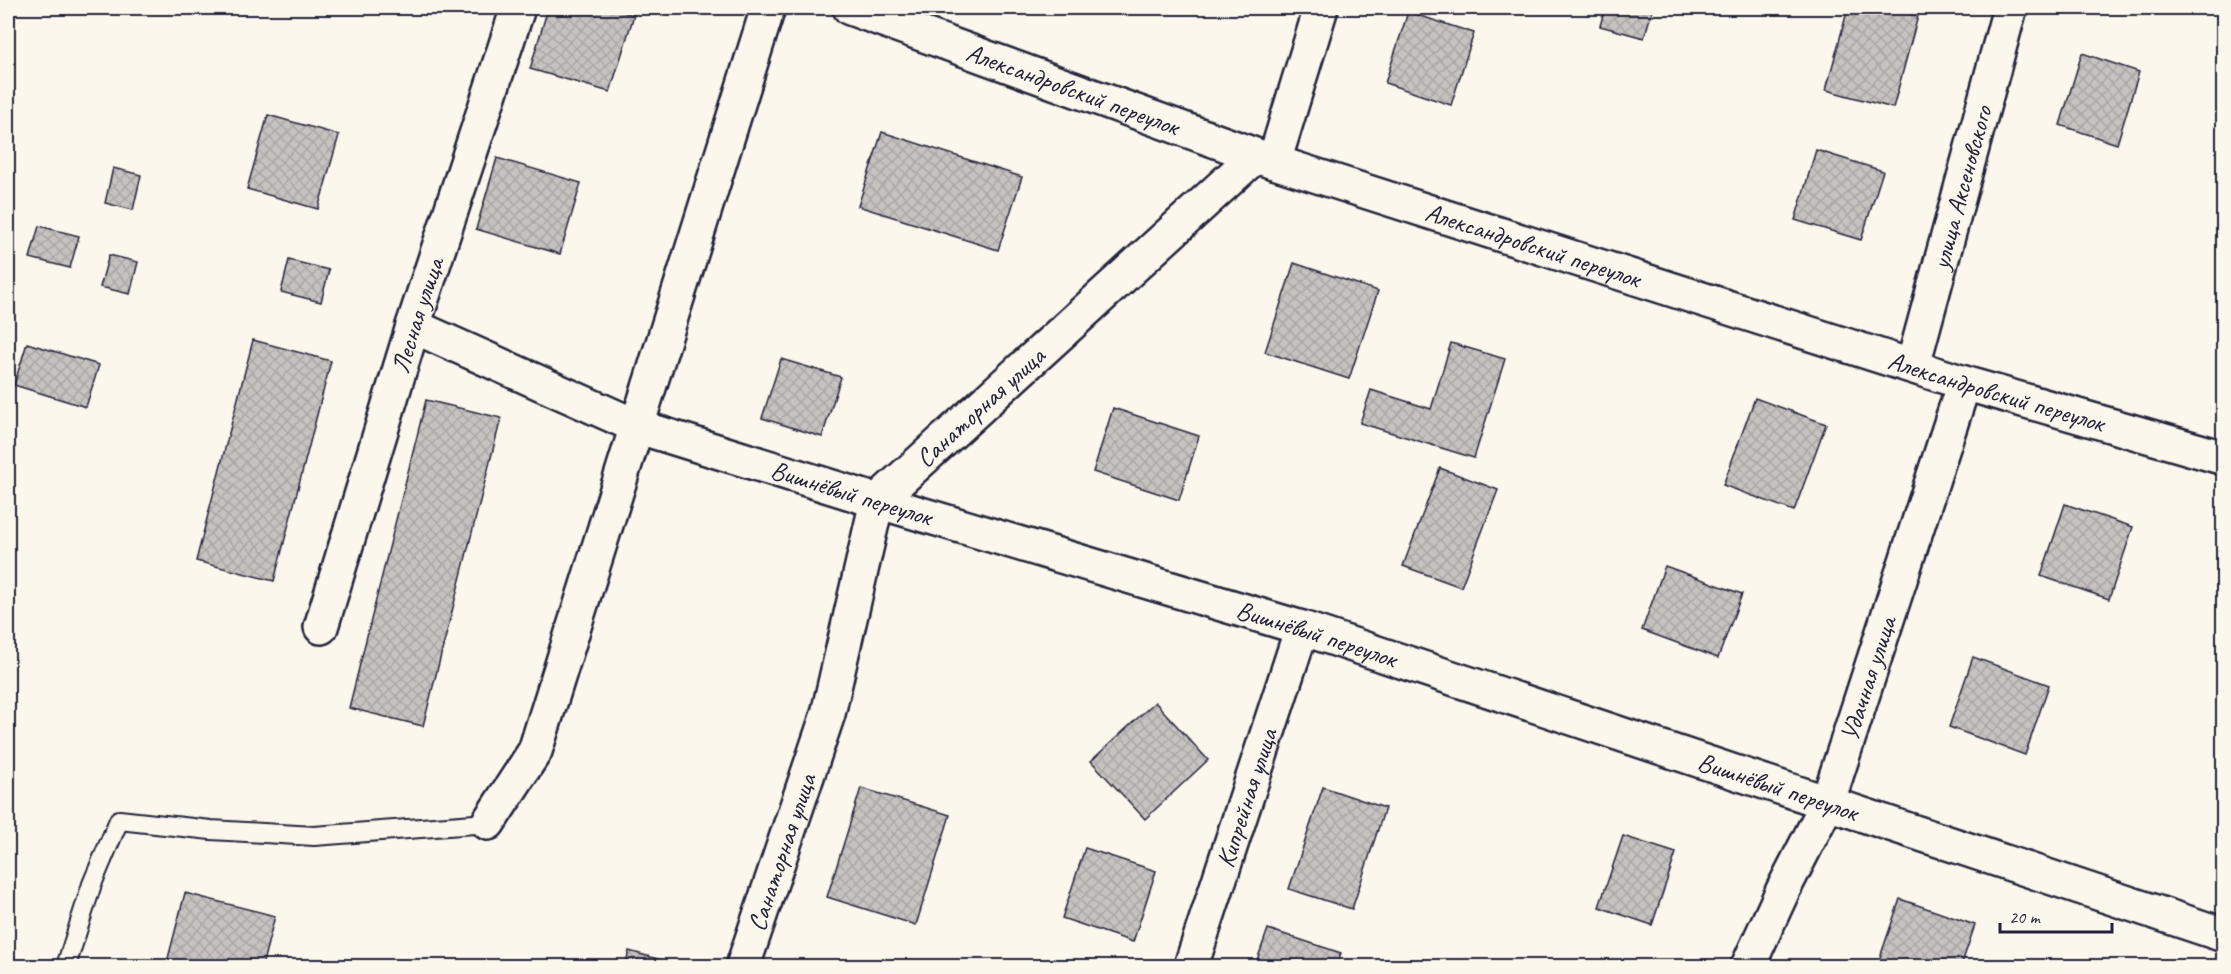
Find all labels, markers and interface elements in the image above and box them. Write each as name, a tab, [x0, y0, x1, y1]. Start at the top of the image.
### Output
street label: Александровский переулок	[962, 35, 1186, 143]
street label: улица Аксеновского	[1923, 100, 2000, 275]
street label: Александровский переулок	[1421, 195, 1647, 296]
street label: Лесная улица	[383, 251, 452, 377]
street label: Санаторная улица	[908, 339, 1053, 474]
street label: Александровский переулок	[1884, 343, 2110, 440]
street label: Вишнёвый переулок	[767, 453, 938, 534]
street label: Вишнёвый переулок	[1233, 593, 1403, 676]
street label: Удачная улица	[1832, 610, 1904, 745]
street label: Кипрейная улица	[1208, 723, 1285, 871]
street label: Вишнёвый переулок	[1694, 745, 1864, 829]
street label: Санаторная улица	[740, 768, 824, 935]
scale bar	[2000, 896, 2112, 934]
text: 20 m	[2009, 906, 2042, 928]

